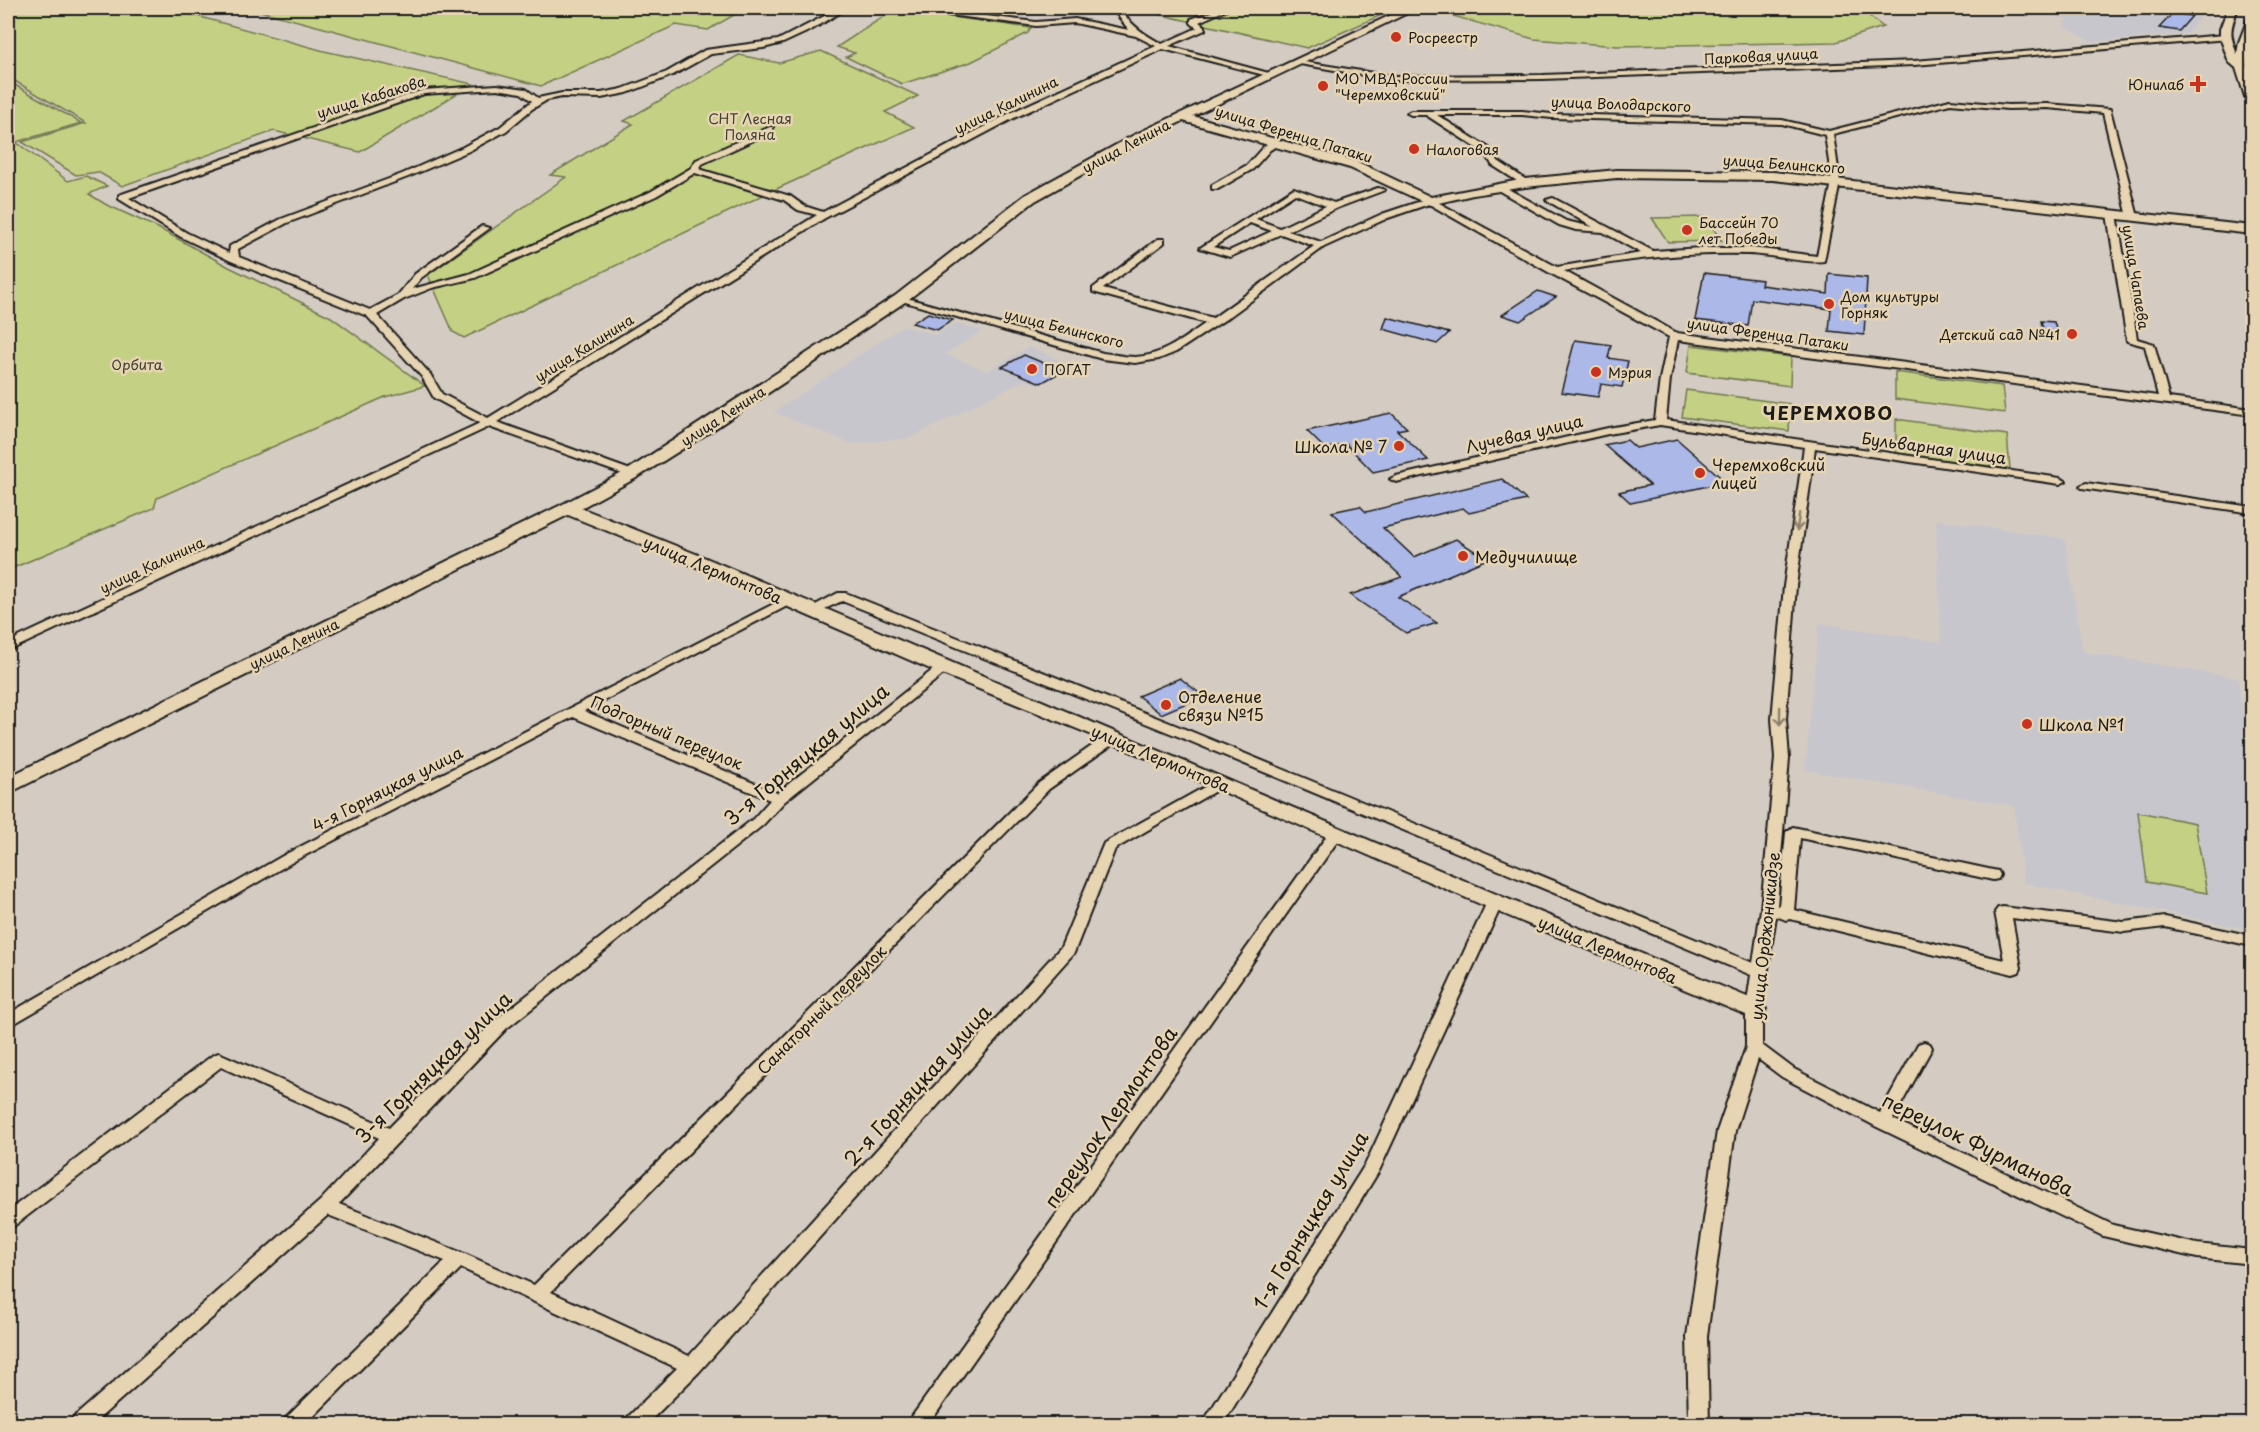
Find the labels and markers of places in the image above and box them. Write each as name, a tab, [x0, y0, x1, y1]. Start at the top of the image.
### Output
place label: Росреестр	[1408, 27, 1478, 48]
marker: Росреестр	[1389, 30, 1403, 44]
place label: МО МВД России "Черемховский"	[1335, 68, 1448, 105]
place label: Юнилаб	[2128, 74, 2184, 95]
marker: Юнилаб	[2189, 75, 2207, 93]
marker: МО МВД России "Черемховский"	[1316, 79, 1330, 93]
place label: Налоговая	[1426, 139, 1499, 160]
marker: Налоговая	[1407, 142, 1421, 156]
place label: Бассейн 70 лет Победы	[1698, 212, 1779, 249]
marker: Бассейн 70 лет Победы	[1680, 223, 1694, 237]
place label: Дом культуры Горняк	[1840, 286, 1939, 323]
marker: Дом культуры Горняк	[1822, 297, 1836, 311]
place label: Детский сад №41	[1939, 324, 2060, 345]
marker: Детский сад №41	[2065, 327, 2079, 341]
place label: ПОГАТ	[1044, 359, 1091, 380]
marker: ПОГАТ	[1025, 362, 1039, 376]
place label: Мэрия	[1608, 362, 1652, 383]
marker: Мэрия	[1589, 365, 1603, 379]
place label: Школа № 7	[1295, 434, 1387, 458]
marker: Школа № 7	[1392, 439, 1406, 453]
place label: Черемховский лицей	[1711, 452, 1825, 494]
marker: Черемховский лицей	[1693, 466, 1707, 480]
place label: Медучилище	[1475, 544, 1578, 568]
marker: Медучилище	[1456, 549, 1470, 563]
place label: Отделение связи №15	[1178, 684, 1264, 726]
marker: Отделение связи №15	[1159, 698, 1173, 712]
place label: Школа №1	[2039, 712, 2124, 736]
marker: Школа №1	[2020, 717, 2034, 731]

